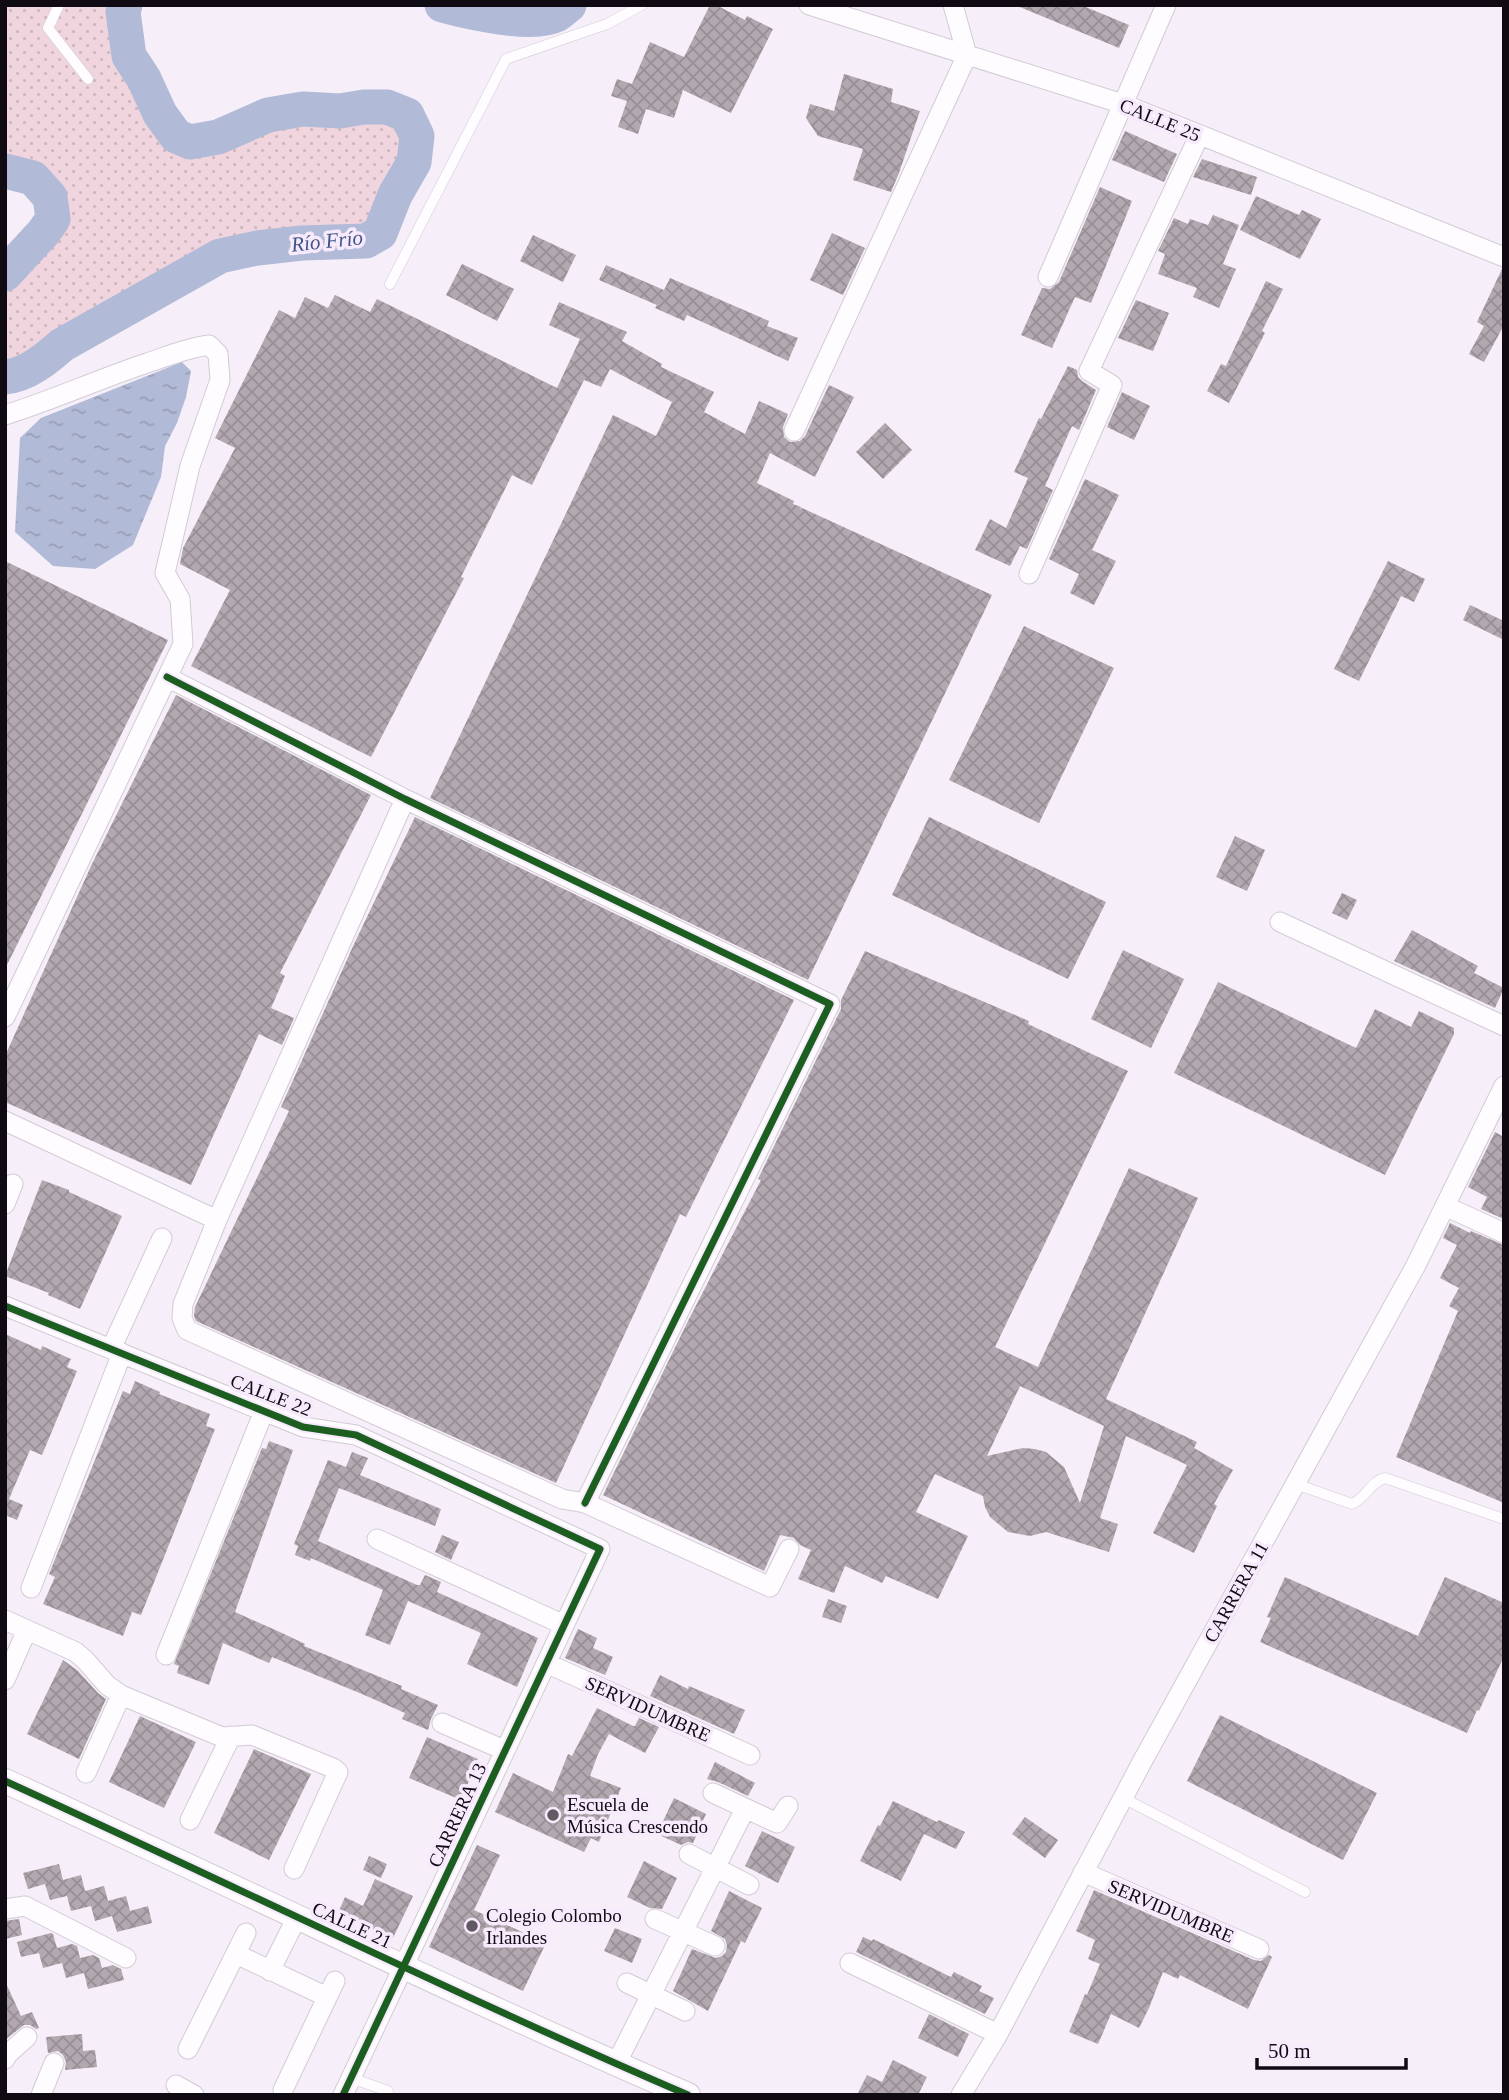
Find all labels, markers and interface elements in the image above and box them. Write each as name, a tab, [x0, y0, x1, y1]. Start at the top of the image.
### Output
street label: CALLE 25	[1117, 94, 1203, 146]
water label: Río Frío	[289, 225, 364, 257]
street label: CALLE 22	[228, 1370, 314, 1420]
street label: CARRERA 11	[1200, 1538, 1272, 1646]
street label: SERVIDUMBRE	[582, 1672, 714, 1746]
street label: CARRERA 13	[424, 1760, 490, 1870]
place label: Escuela de Música Crescendo	[567, 1794, 708, 1837]
marker: Escuela de Música Crescendo	[545, 1807, 561, 1823]
street label: SERVIDUMBRE	[1105, 1875, 1237, 1947]
street label: CALLE 21	[309, 1898, 395, 1952]
place label: Colegio Colombo Irlandes	[486, 1905, 622, 1948]
marker: Colegio Colombo Irlandes	[464, 1918, 480, 1934]
scale bar	[1257, 2026, 1406, 2070]
text: 50 m	[1268, 2039, 1311, 2063]

